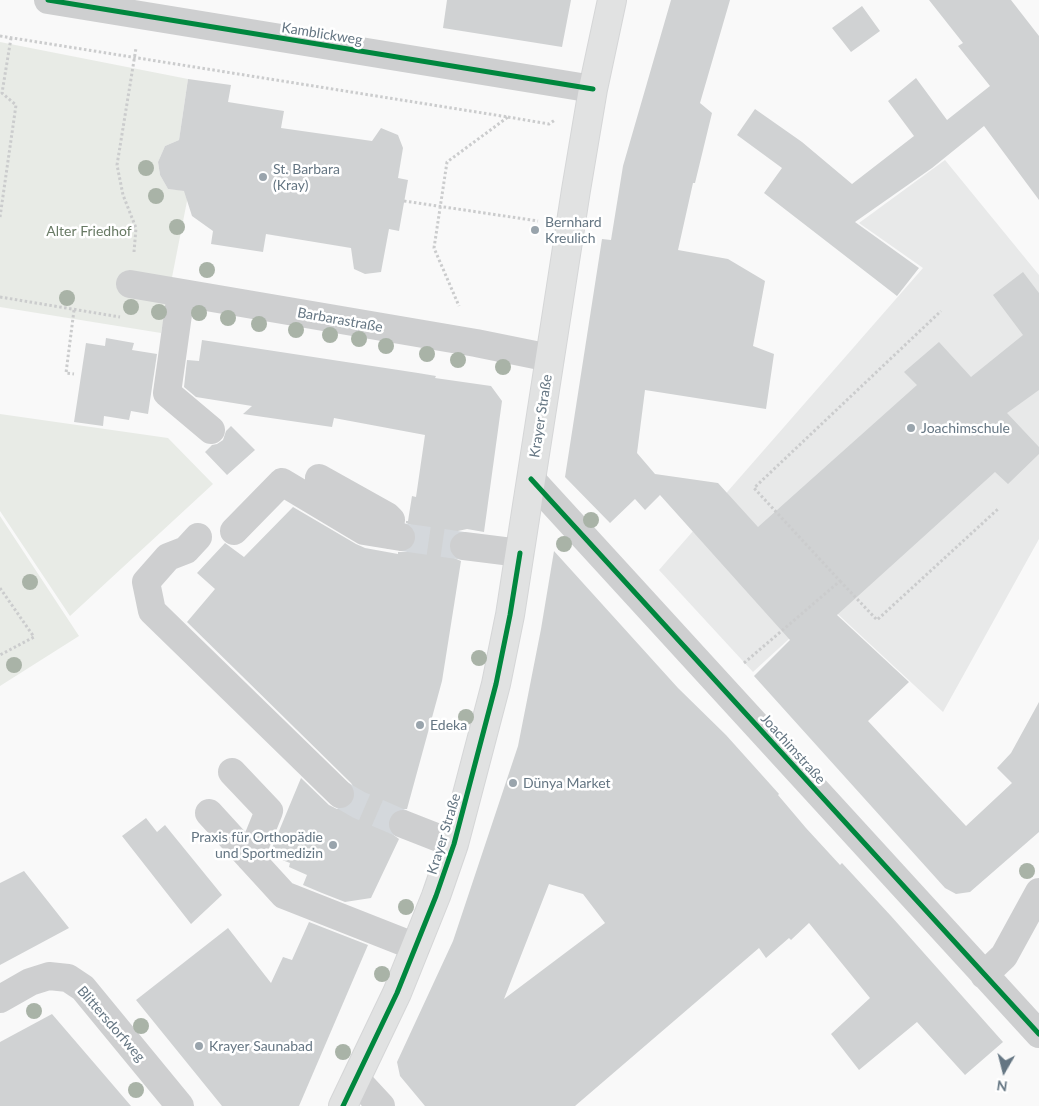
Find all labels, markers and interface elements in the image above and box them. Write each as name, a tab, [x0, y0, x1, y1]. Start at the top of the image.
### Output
street label: Kamblickweg	[280, 19, 364, 49]
place label: St. Barbara (Kray)	[273, 161, 340, 193]
marker: St. Barbara (Kray)	[257, 171, 269, 183]
place label: Bernhard Kreulich	[545, 214, 602, 246]
park label: Alter Friedhof	[46, 223, 132, 239]
marker: Bernhard Kreulich	[529, 224, 541, 236]
street label: Barbarastraße	[296, 304, 384, 336]
street label: Krayer Straße	[526, 373, 556, 459]
place label: Joachimschule	[921, 420, 1010, 436]
marker: Joachimschule	[905, 422, 917, 434]
street label: Joachimstraße	[757, 711, 829, 787]
place label: Edeka	[430, 717, 467, 733]
marker: Edeka	[414, 719, 426, 731]
place label: Dünya Market	[523, 775, 611, 791]
marker: Dünya Market	[507, 777, 519, 789]
street label: Krayer Straße	[424, 791, 464, 877]
place label: Praxis für Orthopädie und Sportmedizin	[191, 829, 323, 862]
marker: Praxis für Orthopädie und Sportmedizin	[327, 839, 339, 851]
street label: Blittersdorfweg	[74, 983, 148, 1065]
place label: Krayer Saunabad	[209, 1038, 313, 1054]
marker: Krayer Saunabad	[193, 1040, 205, 1052]
north arrow	[979, 1046, 1029, 1096]
text: N	[995, 1077, 1008, 1096]

